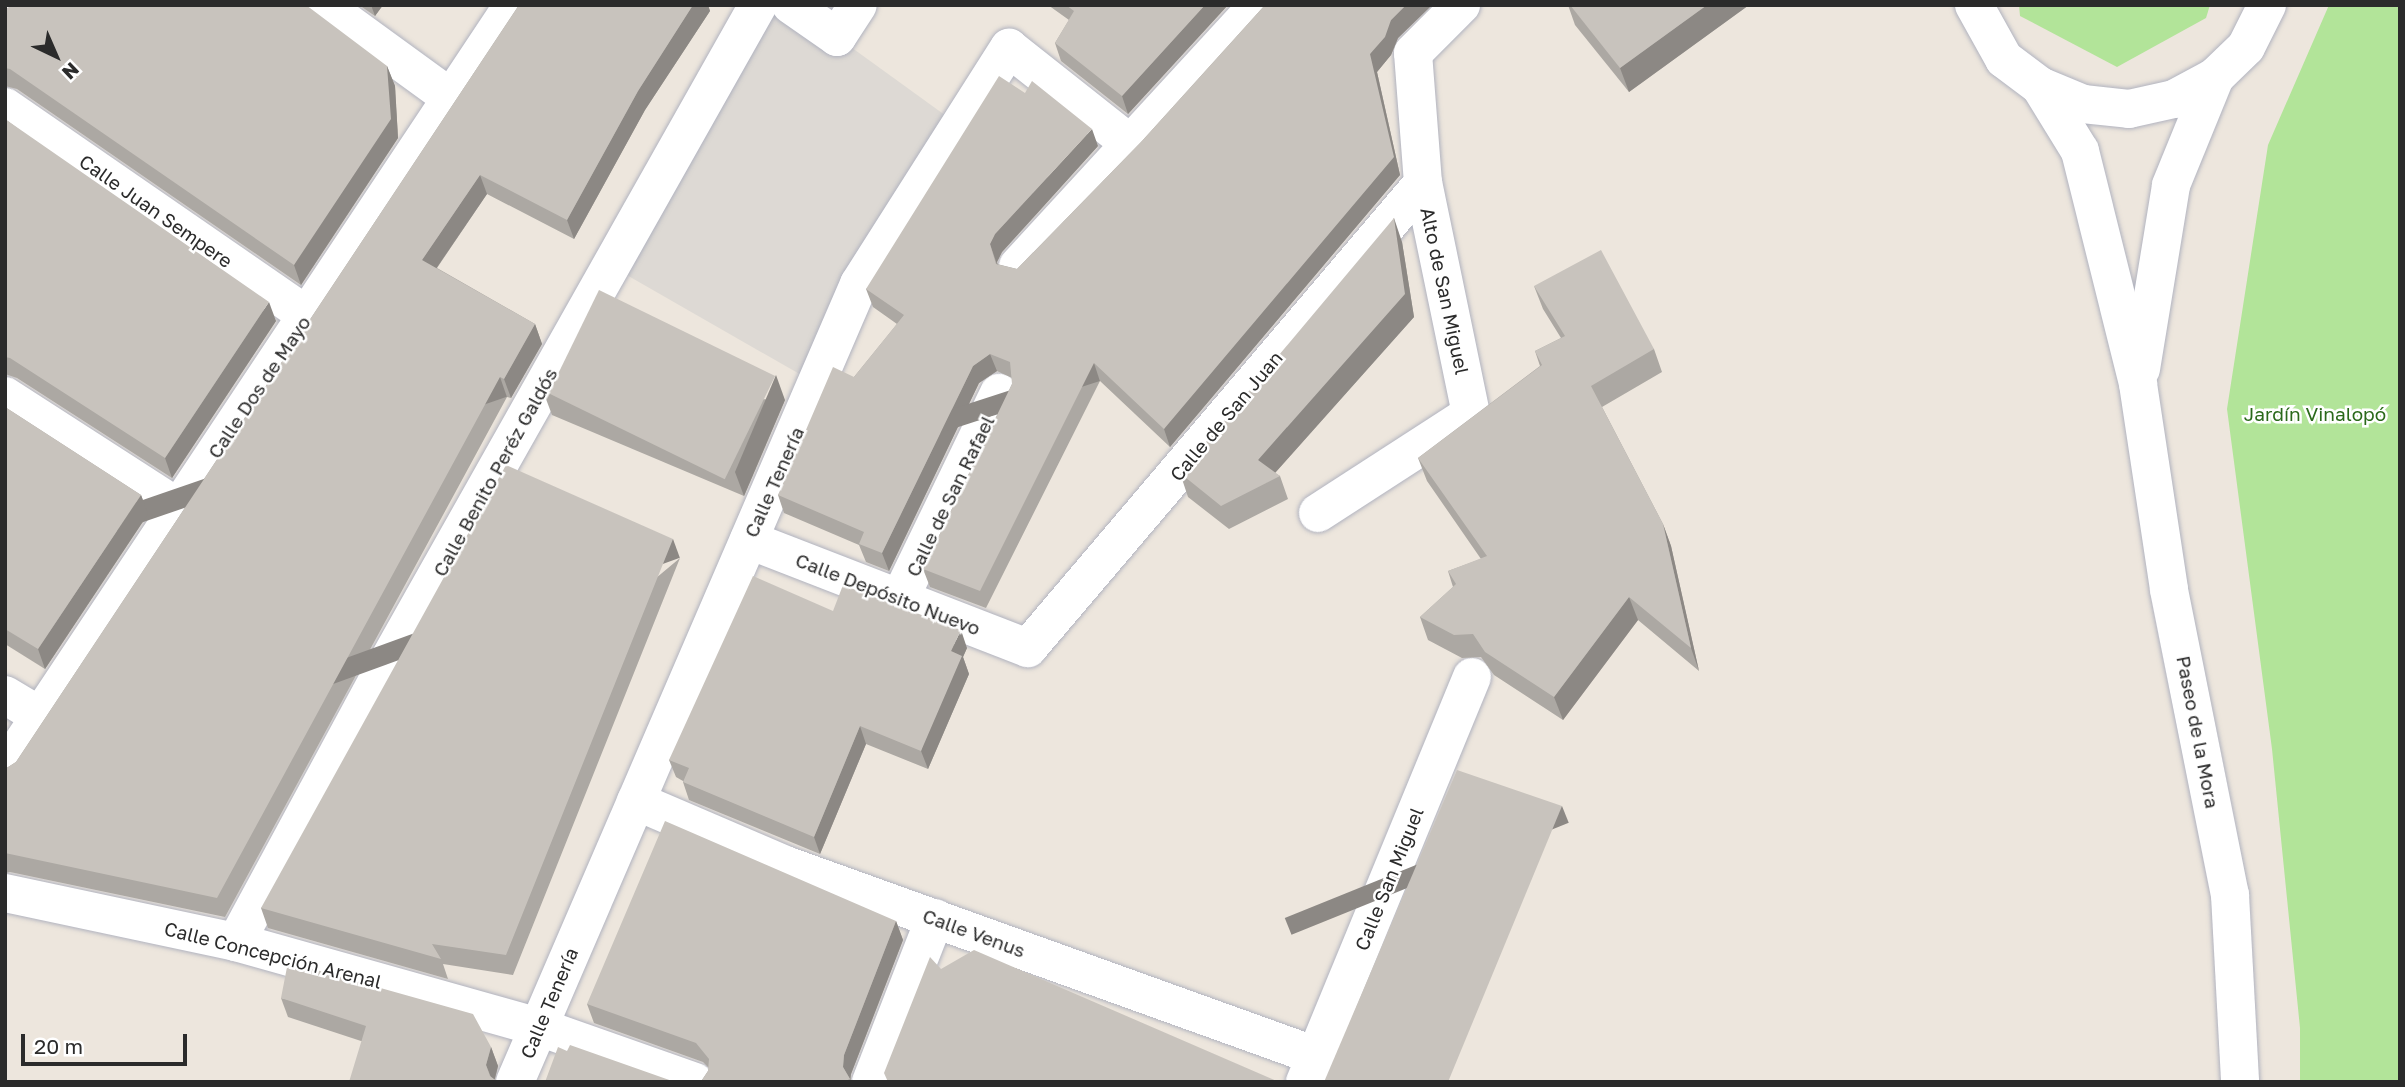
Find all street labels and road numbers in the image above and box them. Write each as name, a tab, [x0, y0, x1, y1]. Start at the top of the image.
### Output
street label: Calle Juan Sempere	[75, 150, 237, 272]
street label: Alto de San Miguel	[1416, 205, 1474, 377]
street label: Calle Dos de Mayo	[203, 312, 315, 462]
street label: Calle de San Juan	[1165, 346, 1287, 486]
street label: Calle Benito Peréz Galdós	[428, 364, 562, 580]
street label: Calle de San Rafael	[901, 412, 999, 580]
street label: Calle Tenería	[740, 423, 808, 541]
street label: Calle Depósito Nuevo	[792, 548, 984, 640]
street label: Paseo de la Mora	[2172, 654, 2224, 810]
street label: Calle San Miguel	[1350, 804, 1428, 954]
street label: Calle Venus	[920, 904, 1028, 962]
street label: Calle Concepción Arenal	[162, 917, 384, 993]
street label: Calle Tenería	[515, 944, 583, 1062]

